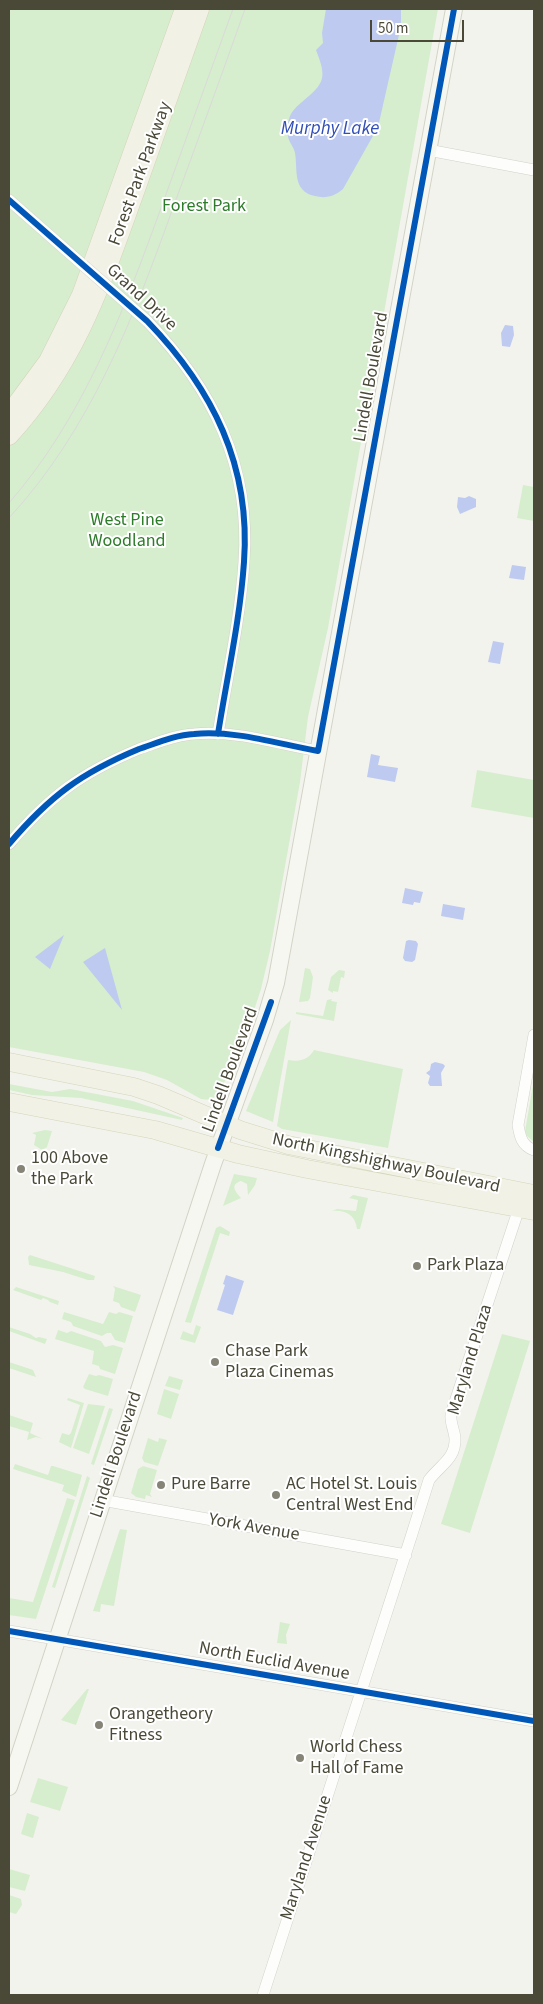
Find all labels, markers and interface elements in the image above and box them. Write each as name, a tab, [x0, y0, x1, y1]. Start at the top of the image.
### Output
scale bar	[373, 10, 467, 42]
text: 50 m	[378, 18, 408, 39]
street label: Forest Park Parkway	[105, 99, 177, 249]
water label: Murphy Lake	[281, 119, 379, 141]
park label: Forest Park	[162, 196, 246, 218]
street label: Grand Drive	[101, 260, 181, 336]
street label: Lindell Boulevard	[350, 310, 394, 444]
park label: West Pine Woodland	[88, 510, 166, 552]
street label: Lindell Boulevard	[198, 1004, 264, 1136]
street label: North Kingshighway Boulevard	[270, 1129, 502, 1199]
place label: 100 Above the Park	[31, 1148, 108, 1190]
marker: 100 Above the Park	[15, 1163, 27, 1175]
place label: Park Plaza	[427, 1255, 504, 1277]
marker: Park Plaza	[411, 1260, 423, 1272]
street label: Maryland Plaza	[444, 1302, 498, 1418]
place label: Chase Park Plaza Cinemas	[225, 1341, 334, 1384]
marker: Chase Park Plaza Cinemas	[209, 1356, 221, 1368]
street label: Lindell Boulevard	[86, 1389, 148, 1521]
place label: Pure Barre	[171, 1474, 250, 1496]
place label: AC Hotel St. Louis Central West End	[286, 1474, 417, 1516]
marker: Pure Barre	[155, 1479, 167, 1491]
marker: AC Hotel St. Louis Central West End	[270, 1489, 282, 1501]
street label: York Avenue	[207, 1509, 301, 1547]
street label: North Euclid Avenue	[197, 1638, 351, 1686]
place label: Orangetheory Fitness	[109, 1704, 213, 1746]
marker: Orangetheory Fitness	[93, 1719, 105, 1731]
place label: World Chess Hall of Fame	[310, 1737, 403, 1780]
marker: World Chess Hall of Fame	[294, 1752, 306, 1764]
street label: Maryland Avenue	[277, 1793, 337, 1923]

